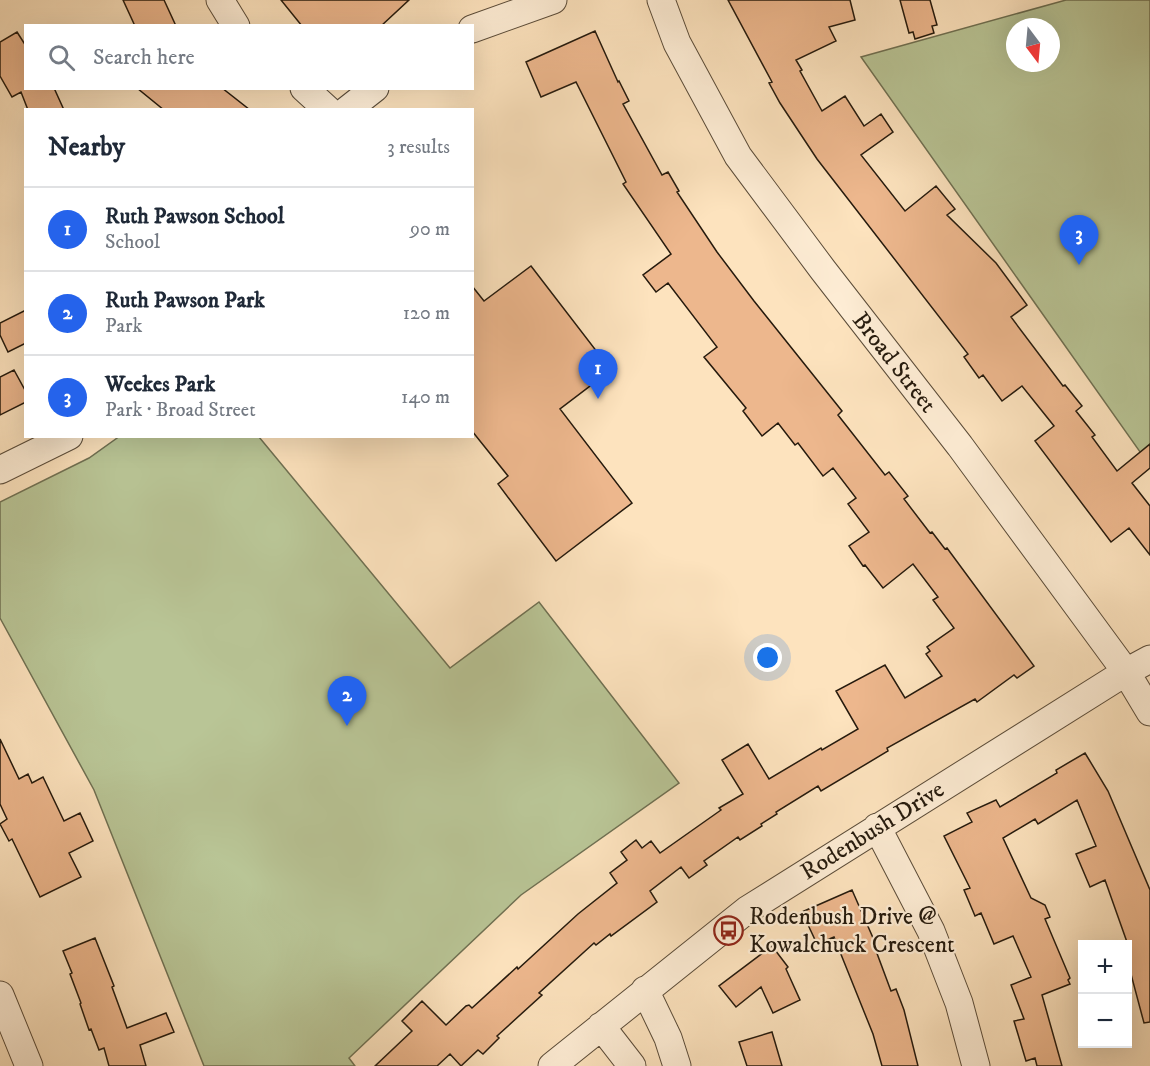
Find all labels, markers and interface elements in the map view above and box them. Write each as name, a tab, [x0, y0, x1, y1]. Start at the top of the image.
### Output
north arrow	[1006, 18, 1060, 72]
search box	[24, 24, 474, 90]
icon: search	[45, 41, 78, 74]
text: Search here	[93, 44, 195, 71]
text: Nearby	[48, 131, 125, 164]
text: 3 results	[387, 135, 450, 160]
text: Ruth Pawson School	[105, 203, 284, 230]
pin: 3	[1060, 216, 1098, 265]
text: 1	[64, 217, 71, 242]
text: 90 m	[410, 217, 450, 242]
text: School	[105, 230, 160, 255]
text: Ruth Pawson Park	[105, 287, 265, 314]
text: 2	[63, 301, 72, 326]
text: 120 m	[403, 301, 450, 326]
street label: Broad Street	[846, 306, 943, 419]
text: Park	[105, 314, 142, 339]
pin: 1	[578, 350, 618, 399]
text: Weekes Park	[105, 371, 215, 398]
text: 3	[64, 385, 71, 410]
text: 140 m	[401, 385, 450, 410]
text: Park · Broad Street	[105, 398, 256, 423]
your location	[753, 643, 782, 672]
pin: 2	[328, 676, 366, 726]
street label: Rodenbush Drive	[795, 775, 950, 887]
place label: Rodenbush Drive @ Kowalchuck Crescent	[749, 902, 955, 960]
bus stop icon: Rodenbush Drive @ Kowalchuck Crescent	[712, 914, 744, 946]
map controls	[1078, 940, 1132, 1048]
button: +	[1078, 940, 1132, 994]
button: −	[1078, 994, 1132, 1048]

